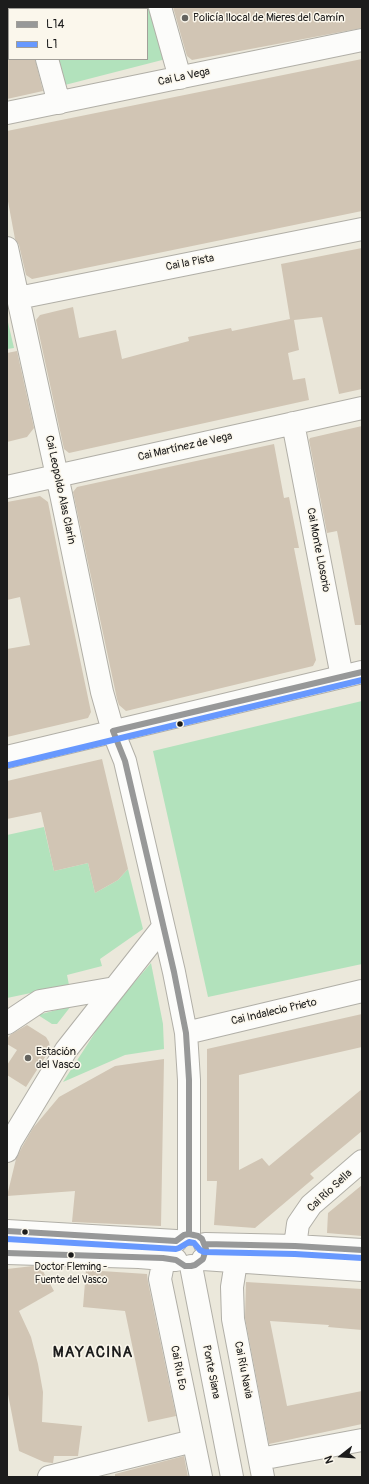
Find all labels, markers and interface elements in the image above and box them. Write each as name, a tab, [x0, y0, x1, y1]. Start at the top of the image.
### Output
legend	[8, 8, 148, 60]
place label: Policía llocal de Mieres del Camín	[193, 11, 345, 25]
marker: Policía llocal de Mieres del Camín	[180, 13, 190, 23]
text: L14	[46, 17, 64, 32]
text: L1	[46, 37, 57, 52]
street label: Cai La Vega	[157, 65, 211, 89]
street label: Cai la Pista	[165, 252, 215, 274]
street label: Cai Martínez de Vega	[137, 430, 233, 464]
street label: Cai Leopoldo Alas Clarín	[42, 434, 78, 546]
street label: Cai Monte Llosorio	[303, 507, 333, 593]
unlabelled marker	[175, 719, 185, 729]
street label: Cai Indalecio Prieto	[230, 996, 318, 1028]
place label: Estación del Vasco	[36, 1045, 80, 1071]
marker: Estación del Vasco	[23, 1053, 33, 1063]
street label: Cai Río Sella	[305, 1167, 355, 1215]
unlabelled marker	[20, 1227, 30, 1237]
marker: Doctor Fleming - Fuente del Vasco	[66, 1250, 76, 1260]
place label: Doctor Fleming - Fuente del Vasco	[35, 1261, 107, 1284]
street label: Cai Ríu Navia	[231, 1340, 255, 1400]
district label: MAYACINA	[53, 1344, 133, 1362]
street label: Ponte Siana	[199, 1344, 223, 1400]
street label: Cai Ríu Eo	[167, 1345, 189, 1391]
north arrow	[321, 1436, 361, 1476]
text: N	[322, 1454, 336, 1465]

